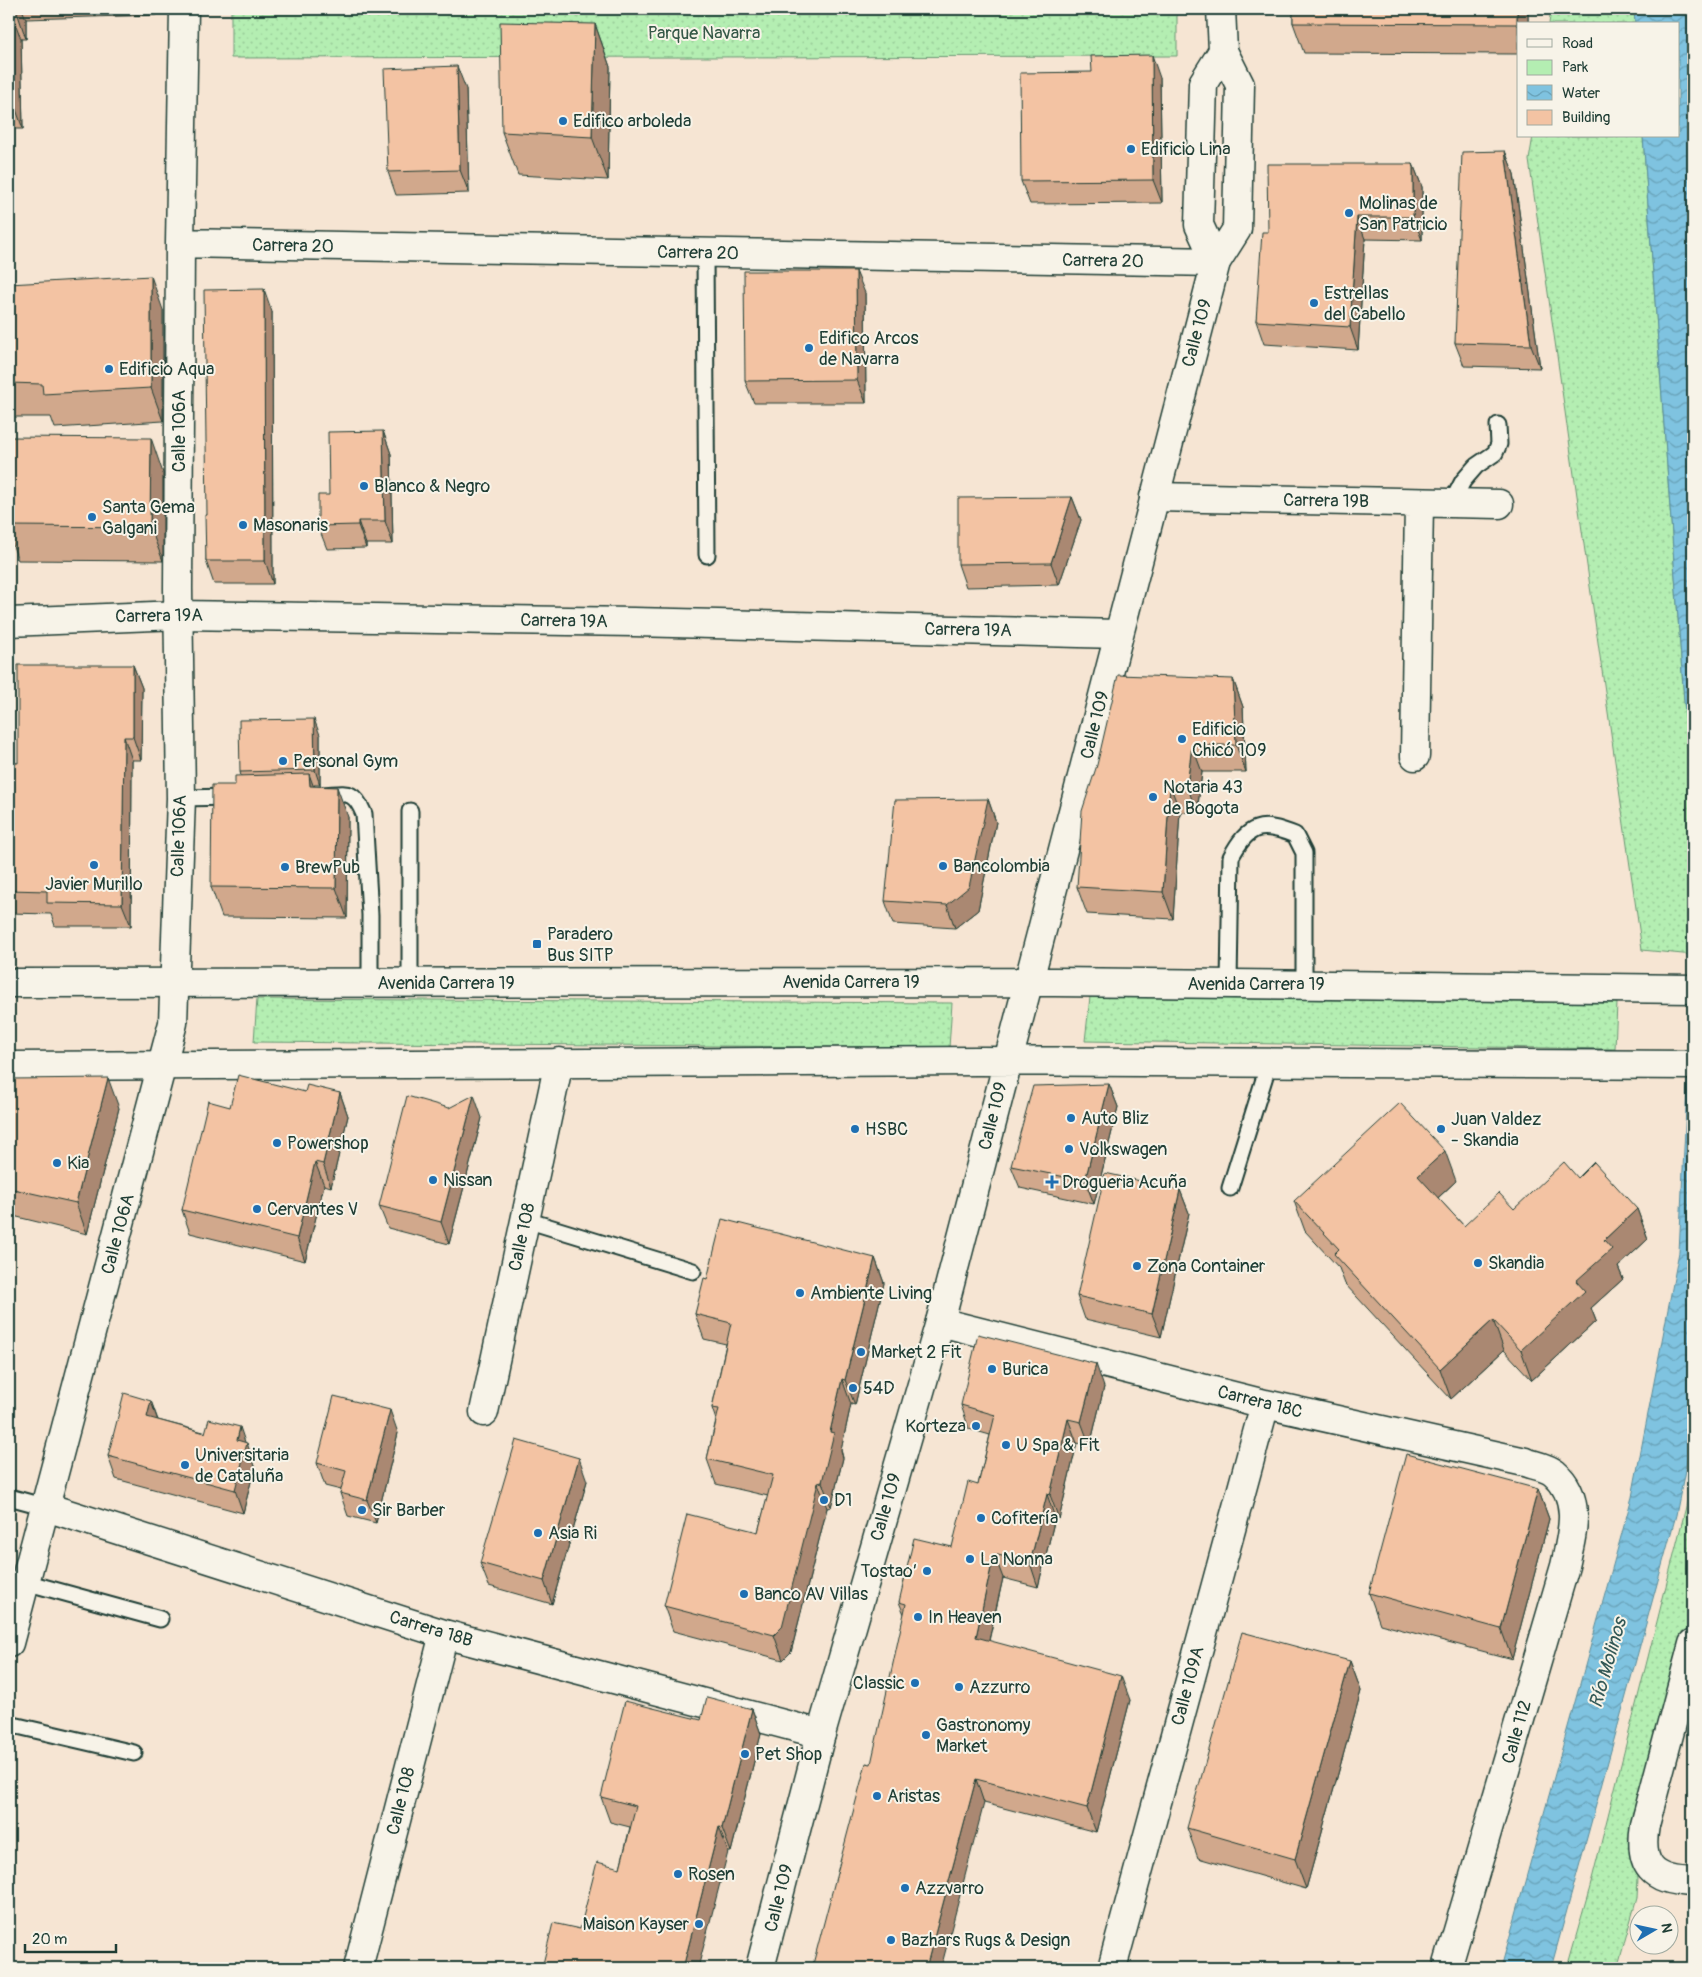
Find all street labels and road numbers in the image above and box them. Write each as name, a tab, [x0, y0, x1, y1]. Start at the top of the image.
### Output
street label: Carrera 20	[252, 234, 334, 258]
street label: Carrera 20	[657, 241, 739, 265]
street label: Carrera 20	[1062, 249, 1144, 273]
street label: Calle 109	[1177, 296, 1217, 370]
street label: Calle 106A	[168, 390, 191, 472]
street label: Carrera 19B	[1283, 489, 1369, 513]
street label: Carrera 19A	[115, 604, 203, 628]
street label: Carrera 19A	[520, 609, 608, 633]
street label: Carrera 19A	[924, 618, 1012, 642]
street label: Calle 109	[1075, 689, 1115, 761]
street label: Calle 106A	[166, 794, 192, 878]
street label: Avenida Carrera 19	[782, 971, 920, 994]
street label: Avenida Carrera 19	[377, 972, 515, 995]
street label: Avenida Carrera 19	[1187, 973, 1325, 996]
street label: Calle 109	[973, 1080, 1013, 1152]
street label: Calle 106A	[96, 1191, 140, 1277]
street label: Calle 108	[504, 1201, 540, 1273]
street label: Carrera 18C	[1215, 1380, 1305, 1424]
street label: Calle 109	[865, 1470, 907, 1544]
street label: Carrera 18B	[387, 1605, 475, 1653]
street label: Calle 109A	[1166, 1644, 1210, 1728]
street label: Calle 112	[1497, 1698, 1537, 1766]
street label: Calle 108	[381, 1765, 421, 1837]
street label: Calle 109	[759, 1862, 799, 1934]

